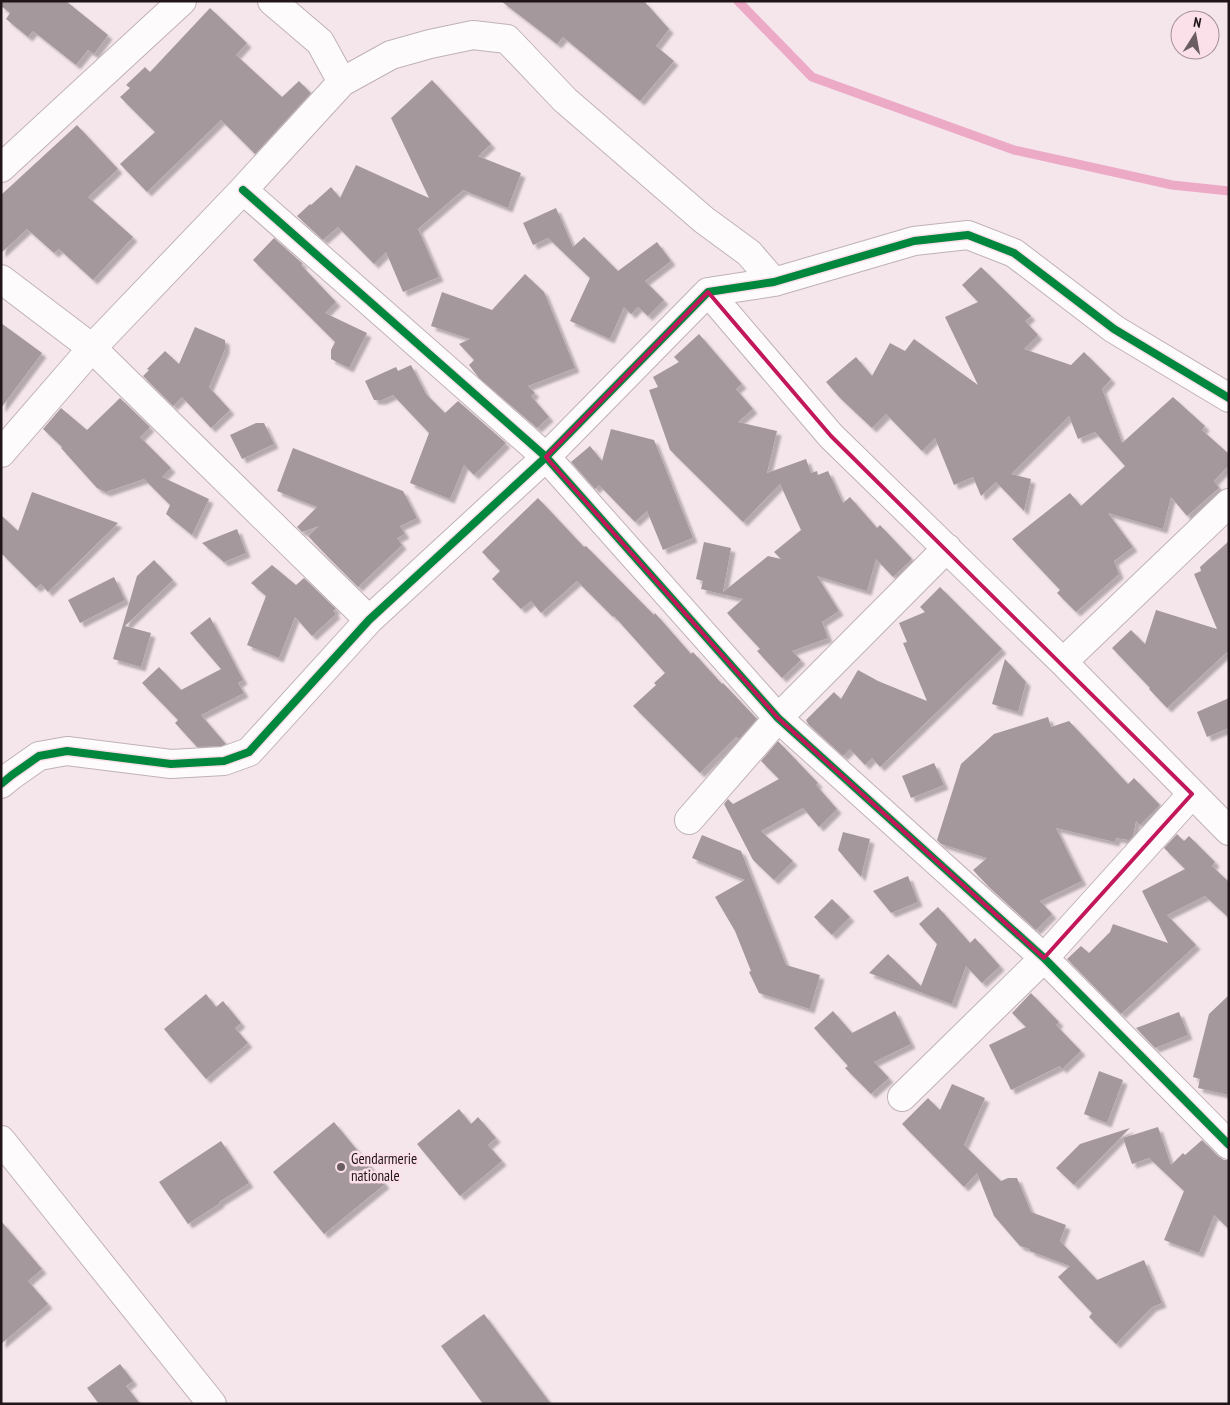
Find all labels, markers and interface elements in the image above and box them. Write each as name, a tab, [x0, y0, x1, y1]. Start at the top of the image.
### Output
north arrow	[1170, 10, 1220, 60]
text: N	[1192, 13, 1203, 32]
place label: Gendarmerie nationale	[351, 1149, 417, 1185]
marker: Gendarmerie nationale	[335, 1161, 347, 1173]

